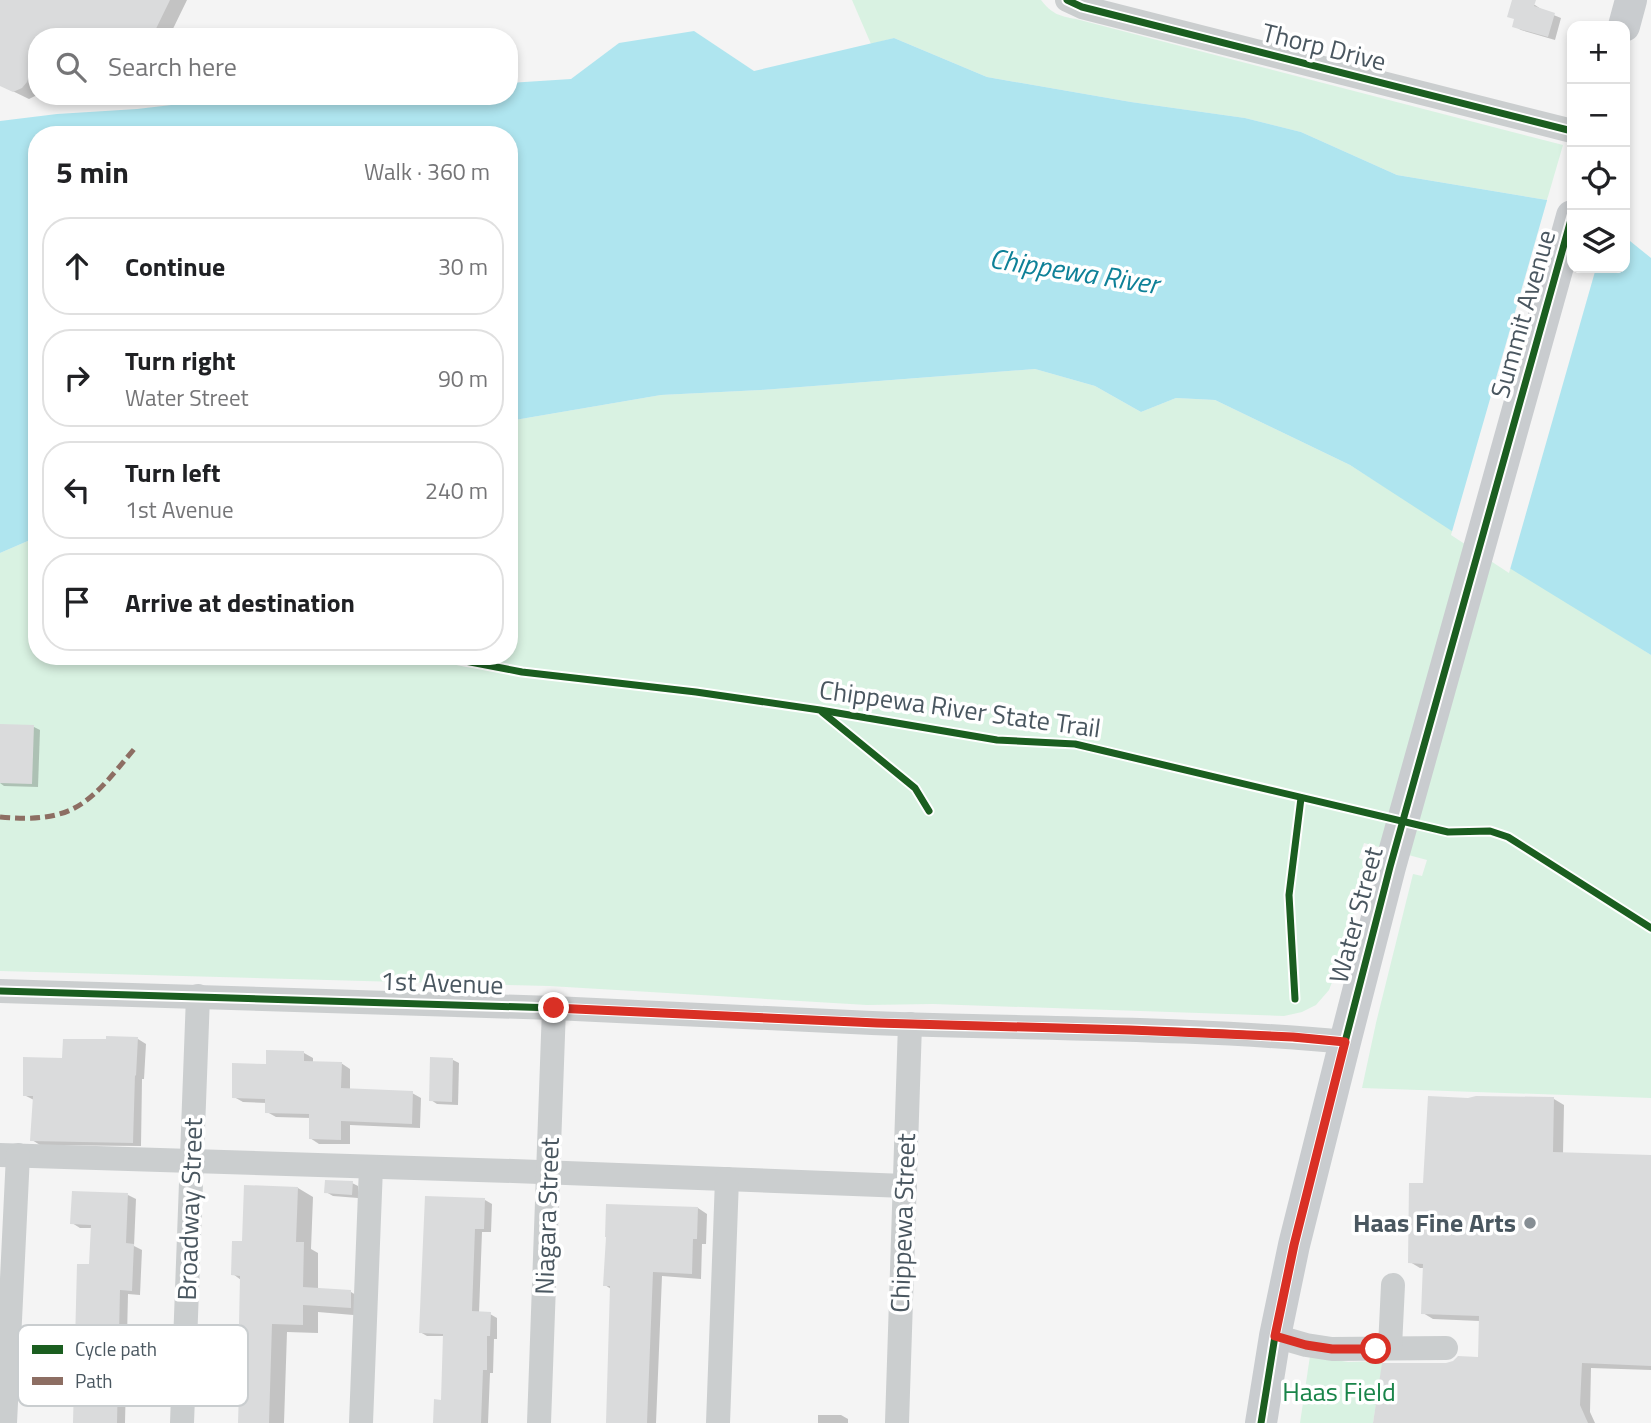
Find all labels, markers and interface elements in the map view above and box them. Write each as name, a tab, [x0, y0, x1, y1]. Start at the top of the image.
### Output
street label: Thorp Drive	[1258, 12, 1390, 81]
map controls	[1567, 21, 1630, 273]
button: +	[1567, 21, 1630, 84]
search box	[28, 28, 518, 105]
text: Search here	[108, 47, 237, 86]
icon: search	[52, 48, 90, 86]
button: −	[1567, 84, 1630, 147]
button: locate	[1567, 147, 1630, 210]
text: 5 min	[56, 149, 129, 195]
text: Walk · 360 m	[364, 154, 490, 189]
button: layers	[1567, 210, 1630, 273]
street label: Summit Avenue	[1480, 225, 1565, 403]
water label: Chippewa River	[986, 236, 1165, 306]
icon: ahead	[58, 247, 96, 285]
text: Continue	[125, 247, 225, 286]
text: 30 m	[438, 249, 488, 284]
text: Turn right	[125, 341, 236, 380]
icon: right	[58, 359, 96, 397]
text: 90 m	[438, 361, 488, 396]
text: Water Street	[125, 380, 249, 415]
text: Turn left	[125, 453, 220, 492]
icon: left	[58, 471, 96, 509]
text: 240 m	[425, 473, 488, 508]
text: 1st Avenue	[125, 492, 234, 527]
icon: arrive	[58, 583, 96, 621]
text: Arrive at destination	[125, 583, 355, 622]
street label: Chippewa River State Trail	[817, 669, 1103, 748]
street label: Water Street	[1319, 842, 1392, 987]
street label: 1st Avenue	[380, 961, 504, 1004]
route end	[538, 992, 569, 1023]
street label: Broadway Street	[167, 1117, 212, 1301]
street label: Chippewa Street	[880, 1133, 925, 1313]
street label: Niagara Street	[524, 1137, 569, 1295]
place label: Haas Fine Arts	[1353, 1203, 1516, 1242]
marker: Haas Fine Arts	[1522, 1215, 1538, 1231]
legend	[18, 1325, 248, 1406]
route start	[1360, 1333, 1391, 1364]
text: Cycle path	[75, 1334, 157, 1363]
text: Path	[75, 1366, 113, 1395]
park label: Haas Field	[1282, 1372, 1396, 1411]

